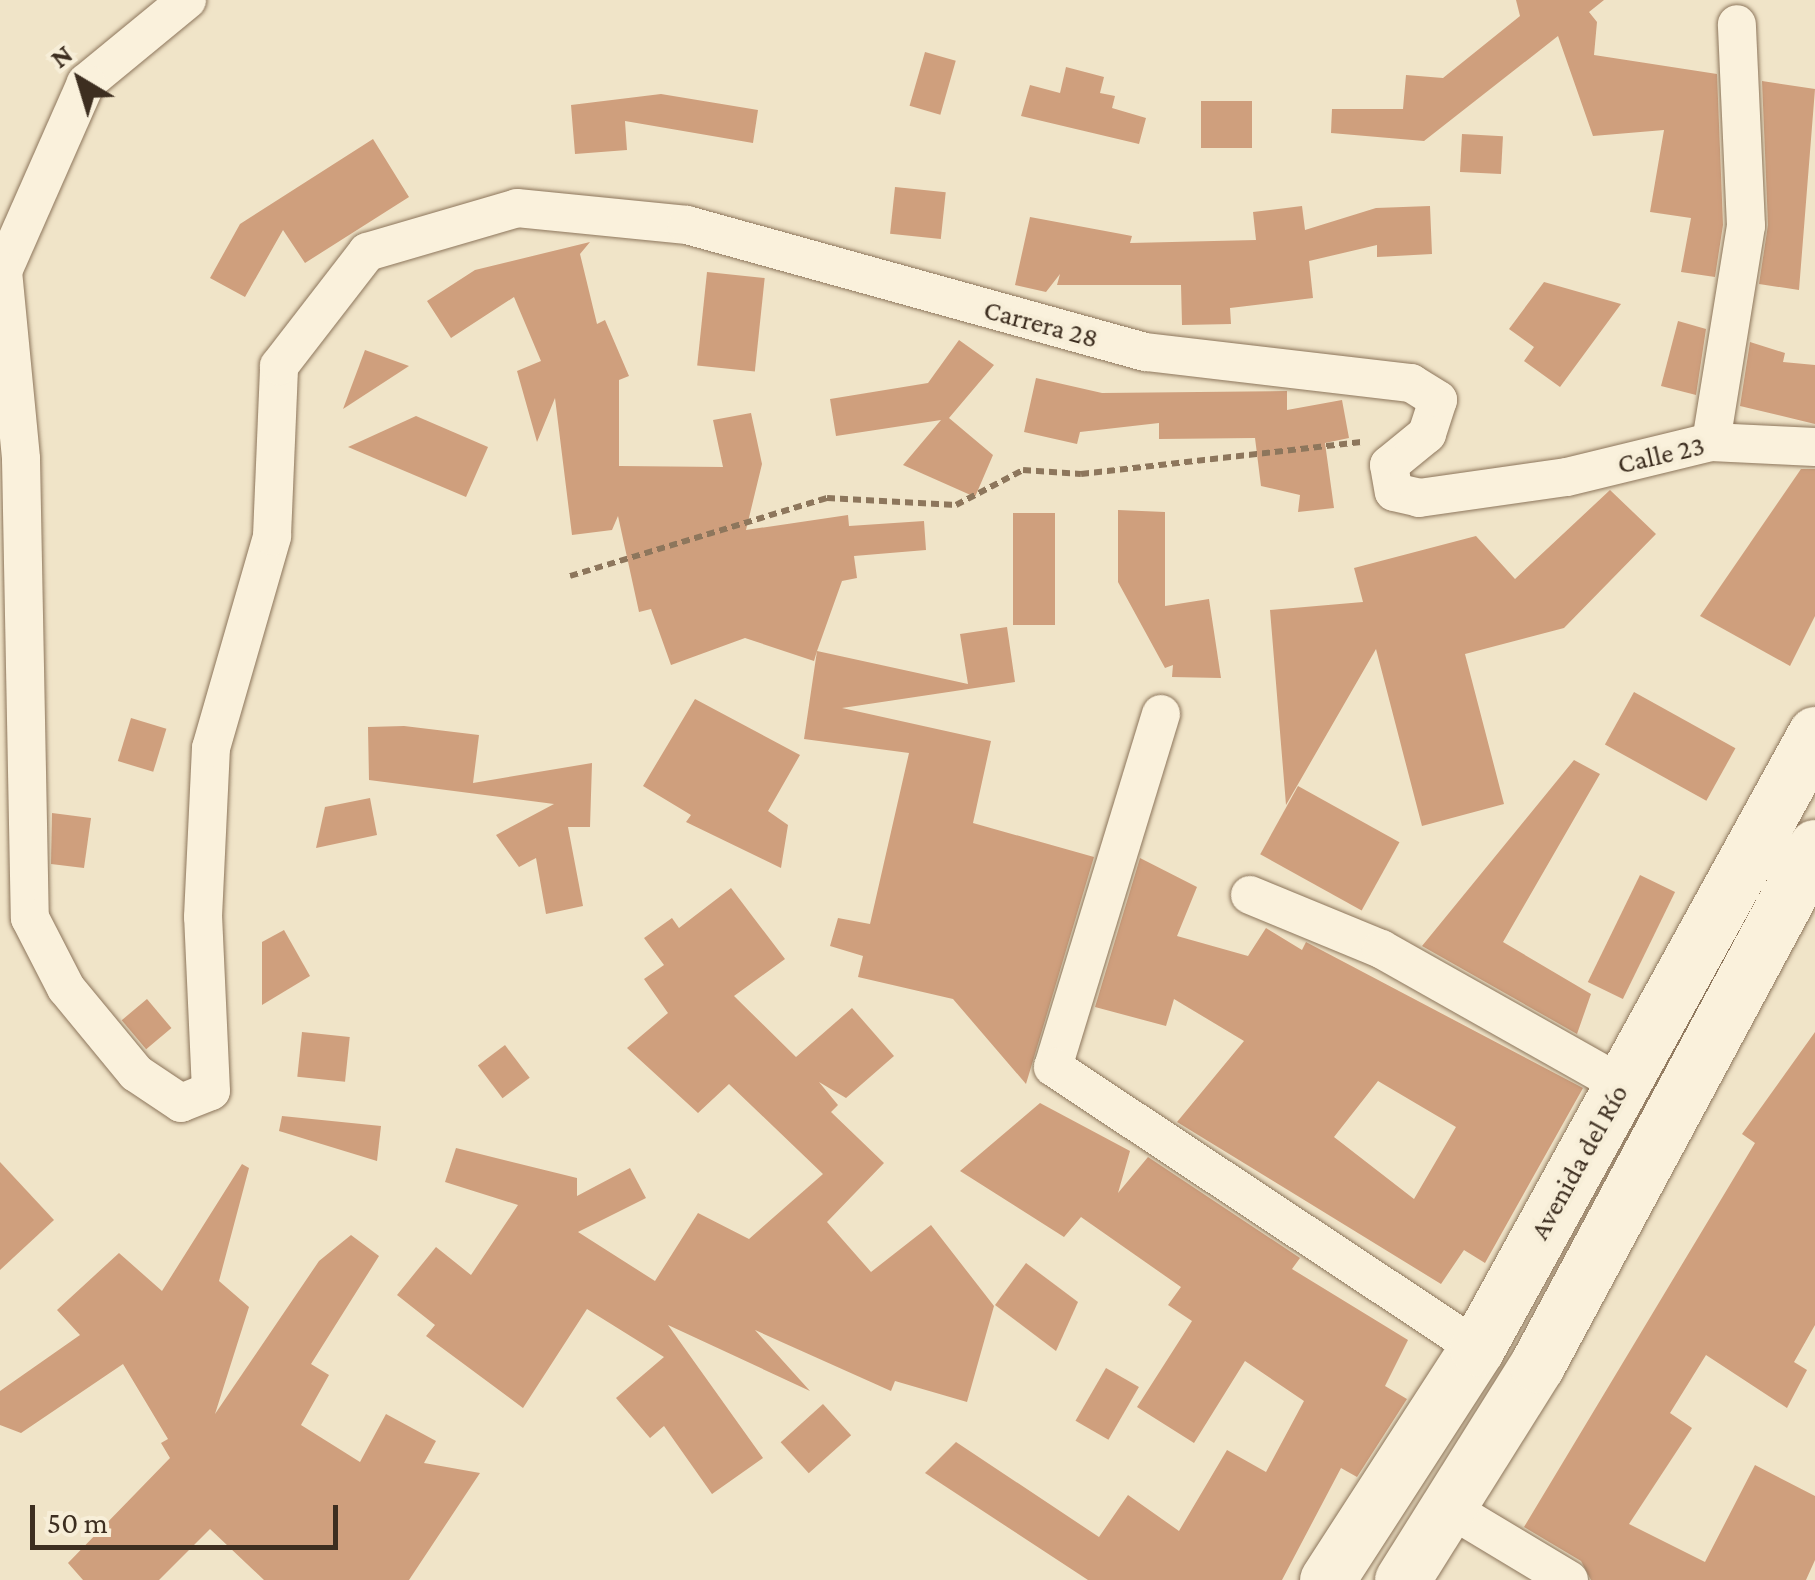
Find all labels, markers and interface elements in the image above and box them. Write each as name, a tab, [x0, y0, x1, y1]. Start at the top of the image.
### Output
north arrow	[30, 30, 130, 130]
text: N	[44, 38, 78, 74]
street label: Carrera 28	[980, 293, 1102, 355]
street label: Calle 23	[1614, 429, 1708, 481]
street label: Avenida del Río	[1523, 1079, 1635, 1245]
scale bar	[35, 1485, 342, 1547]
text: 50 m	[47, 1506, 108, 1539]

